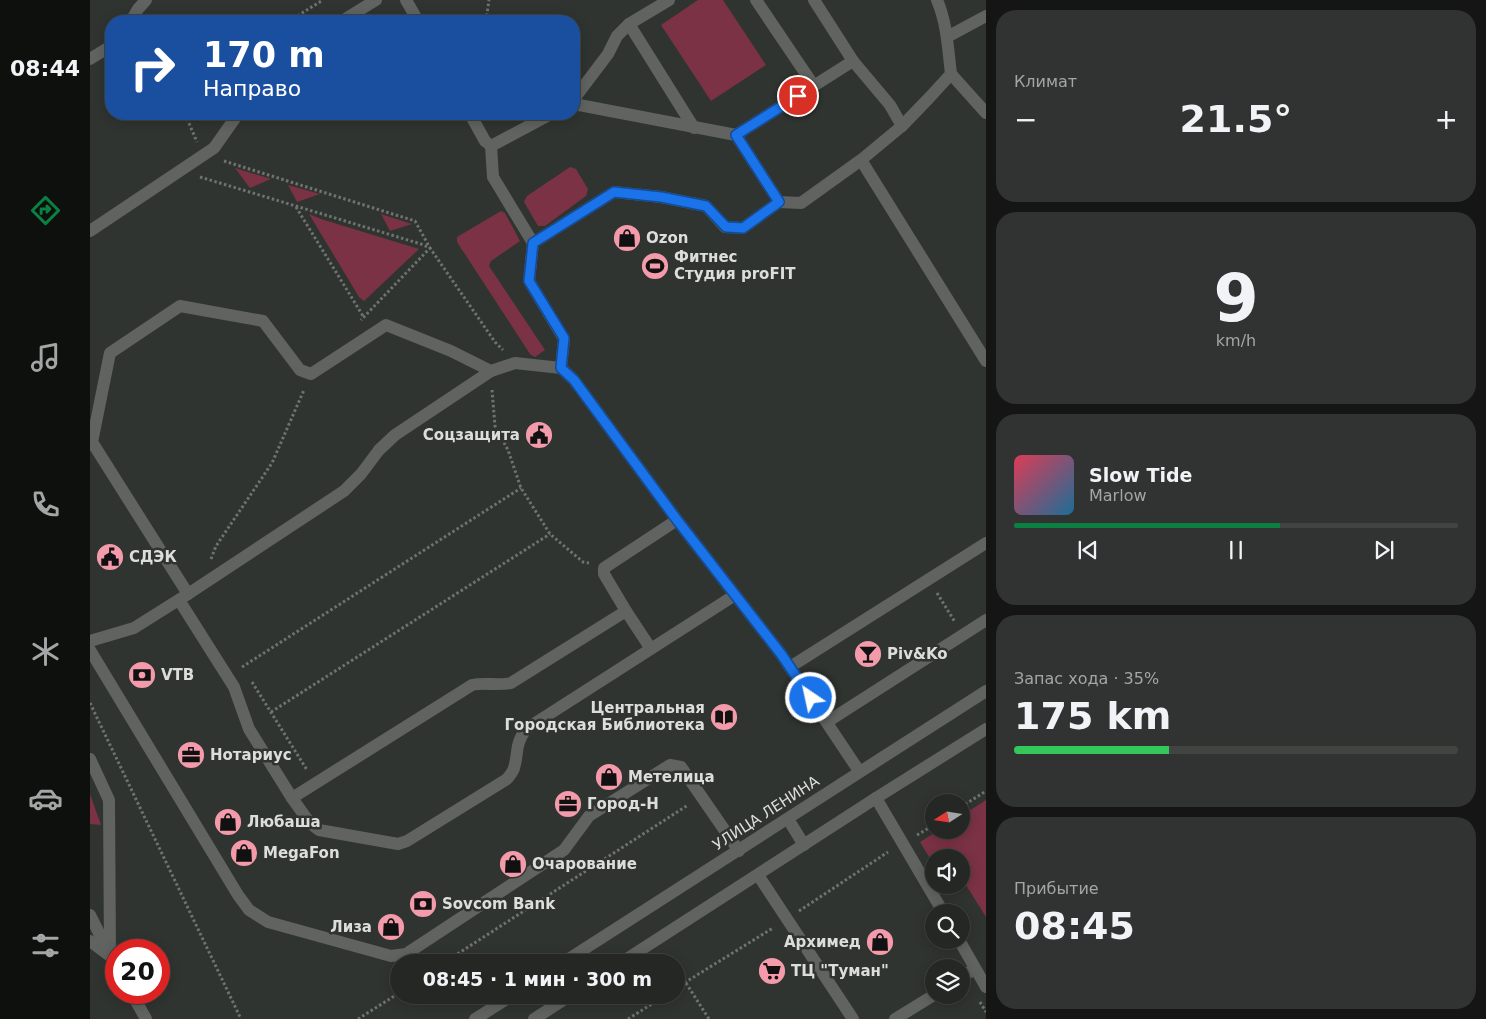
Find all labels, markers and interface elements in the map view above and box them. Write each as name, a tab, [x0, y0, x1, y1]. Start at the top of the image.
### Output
icon: right	[120, 35, 185, 100]
text: 170 m	[203, 35, 325, 75]
text: 08:44	[10, 56, 80, 81]
text: Климат	[1014, 72, 1077, 91]
pin	[777, 75, 819, 117]
text: Направо	[203, 76, 301, 101]
icon: arrive	[784, 82, 812, 110]
text: 21.5°	[1180, 97, 1292, 141]
text: −	[1014, 103, 1037, 136]
text: +	[1435, 103, 1458, 136]
icon: directions	[28, 193, 63, 228]
shop icon: Ozon	[612, 223, 642, 253]
place label: Ozon	[646, 229, 688, 247]
place label: Фитнес Студия proFIT	[674, 248, 796, 283]
sports icon: Фитнес Студия proFIT	[640, 251, 670, 281]
text: 9	[1213, 261, 1259, 336]
text: km/h	[1216, 331, 1256, 350]
icon: music	[28, 340, 63, 375]
public building icon: Соцзащита	[524, 420, 554, 450]
place label: Соцзащита	[423, 426, 520, 444]
text: Slow Tide	[1089, 464, 1192, 486]
text: Marlow	[1089, 486, 1147, 505]
icon: phone	[28, 487, 63, 522]
icon: previous	[1074, 536, 1102, 564]
icon: pause	[1222, 536, 1250, 564]
icon: next	[1370, 536, 1398, 564]
public building icon: СДЭК	[95, 542, 125, 572]
place label: СДЭК	[129, 548, 177, 566]
icon: climate	[28, 634, 63, 669]
bar icon: Piv&Ko	[853, 639, 883, 669]
place label: Piv&Ko	[887, 645, 948, 663]
bank icon: VTB	[127, 660, 157, 690]
place label: VTB	[161, 666, 194, 684]
text: Запас хода · 35%	[1014, 669, 1159, 688]
position arrow	[784, 671, 836, 723]
text: 175 km	[1014, 694, 1171, 738]
place label: Центральная Городская Библиотека	[505, 699, 705, 734]
library icon: Центральная Городская Библиотека	[709, 702, 739, 732]
office icon: Нотариус	[176, 740, 206, 770]
place label: Нотариус	[210, 746, 292, 764]
shop icon: Метелица	[594, 762, 624, 792]
place label: Метелица	[628, 768, 715, 786]
street label: УЛИЦА ЛЕНИНА	[709, 772, 823, 854]
icon: car	[28, 781, 63, 816]
office icon: Город-Н	[553, 789, 583, 819]
north arrow	[925, 794, 970, 839]
map controls	[925, 794, 970, 1004]
place label: Город-Н	[587, 795, 659, 813]
shop icon: Любаша	[213, 807, 243, 837]
place label: Любаша	[247, 813, 321, 831]
shop icon: MegaFon	[229, 838, 259, 868]
place label: MegaFon	[263, 844, 340, 862]
shop icon: Очарование	[498, 849, 528, 879]
button: sound	[925, 849, 970, 894]
place label: Очарование	[532, 855, 637, 873]
text: Прибытие	[1014, 879, 1099, 898]
bank icon: Sovcom Bank	[408, 889, 438, 919]
place label: Sovcom Bank	[442, 895, 556, 913]
button: search	[925, 904, 970, 949]
text: 08:45	[1014, 904, 1135, 948]
shop icon: Лиза	[376, 912, 406, 942]
place label: Лиза	[330, 918, 372, 936]
shop icon: Архимед	[865, 927, 895, 957]
icon: filters	[28, 928, 63, 963]
place label: Архимед	[784, 933, 861, 951]
speed limit sign: 20	[105, 939, 170, 1004]
supermarket icon: ТЦ "Туман"	[757, 956, 787, 986]
button: layers	[925, 959, 970, 1004]
place label: ТЦ "Туман"	[791, 962, 889, 980]
text: 08:45 · 1 мин · 300 m	[423, 968, 652, 990]

